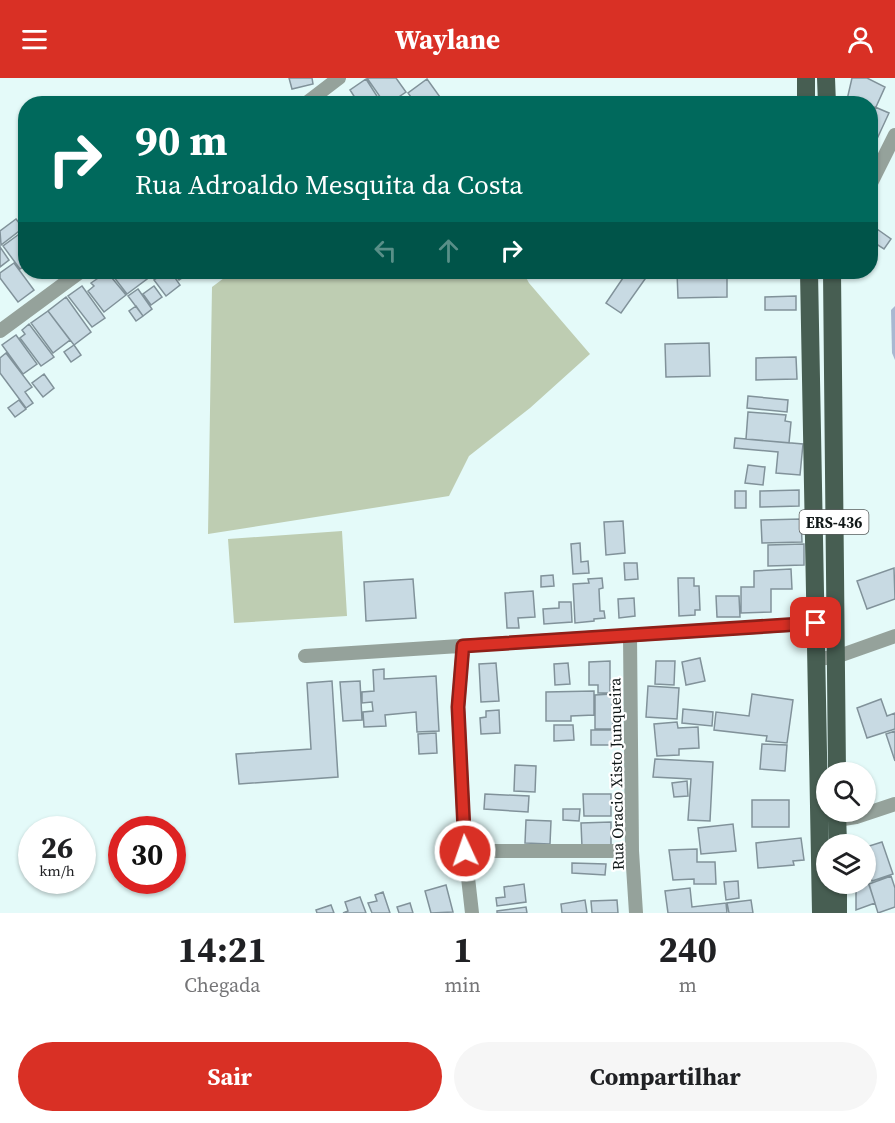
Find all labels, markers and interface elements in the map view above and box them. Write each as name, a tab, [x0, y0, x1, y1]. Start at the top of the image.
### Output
text: Waylane	[395, 21, 500, 58]
icon: menu	[18, 23, 51, 56]
icon: person	[844, 23, 877, 56]
text: 90 m	[135, 111, 228, 169]
icon: right	[36, 120, 114, 198]
text: Rua Adroaldo Mesquita da Costa	[135, 166, 523, 203]
icon: left	[369, 234, 402, 267]
icon: ahead	[432, 234, 465, 267]
icon: right	[495, 234, 528, 267]
road number: ERS-436	[800, 510, 868, 534]
pin	[790, 597, 841, 648]
icon: arrive	[799, 606, 832, 639]
street label: Rua Oracio Xisto Junqueira	[603, 677, 629, 870]
map controls	[816, 762, 876, 894]
button: search	[816, 762, 876, 822]
speed limit sign: 30	[108, 816, 186, 894]
position arrow	[433, 819, 497, 883]
text: 26	[41, 827, 73, 868]
button: layers	[816, 834, 876, 894]
text: km/h	[39, 860, 75, 881]
text: 14:21	[178, 925, 267, 974]
text: 1	[453, 925, 472, 974]
text: 240	[659, 925, 717, 974]
text: Chegada	[184, 971, 260, 999]
text: min	[445, 971, 481, 999]
text: m	[679, 971, 697, 999]
button: Sair	[18, 1042, 442, 1111]
button: Compartilhar	[454, 1042, 877, 1111]

